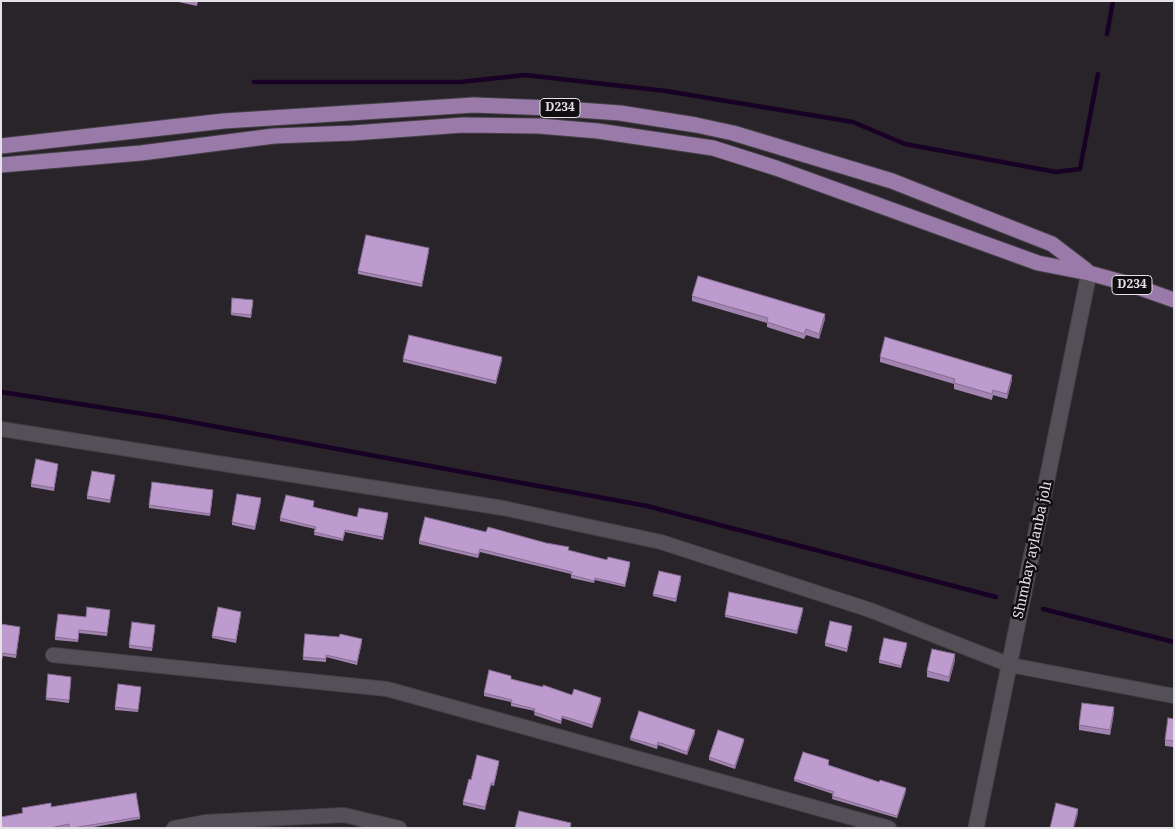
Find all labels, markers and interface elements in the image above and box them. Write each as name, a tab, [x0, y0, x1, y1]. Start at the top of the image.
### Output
road number: D234	[540, 99, 580, 118]
road number: D234	[1112, 276, 1152, 294]
street label: Shımbay aylanba jolı	[1010, 480, 1056, 620]

